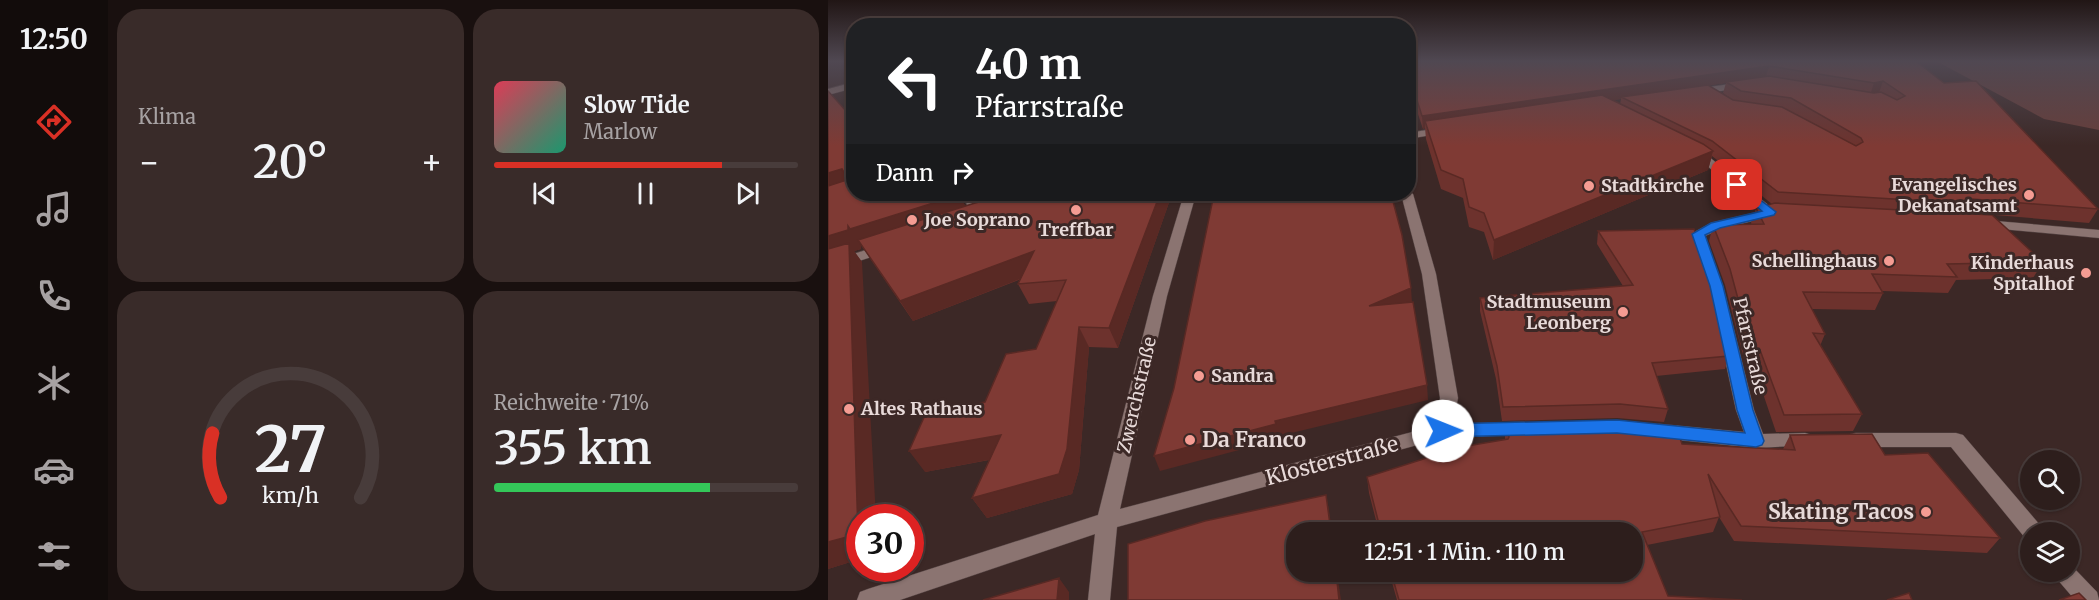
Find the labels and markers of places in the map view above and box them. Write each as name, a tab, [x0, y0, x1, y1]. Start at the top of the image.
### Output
pin	[1711, 159, 1762, 210]
place label: Evangelisches Dekanatsamt	[1891, 173, 2018, 217]
place label: Stadtkirche	[1601, 174, 1704, 197]
marker: Stadtkirche	[1582, 179, 1596, 193]
marker: Evangelisches Dekanatsamt	[2022, 188, 2036, 202]
marker: Treffbar	[1069, 203, 1083, 217]
place label: Joe Soprano	[923, 208, 1030, 231]
marker: Joe Soprano	[905, 213, 919, 227]
place label: Treffbar	[1038, 218, 1114, 241]
place label: Schellinghaus	[1752, 249, 1877, 272]
place label: Kinderhaus Spitalhof	[1971, 251, 2075, 295]
marker: Schellinghaus	[1882, 254, 1896, 268]
marker: Kinderhaus Spitalhof	[2079, 266, 2093, 280]
place label: Stadtmuseum Leonberg	[1487, 290, 1611, 334]
marker: Stadtmuseum Leonberg	[1616, 305, 1630, 319]
place label: Sandra	[1211, 364, 1274, 387]
marker: Sandra	[1192, 369, 1206, 383]
place label: Altes Rathaus	[860, 397, 983, 420]
marker: Altes Rathaus	[842, 402, 856, 416]
place label: Da Franco	[1202, 426, 1306, 453]
marker: Da Franco	[1183, 433, 1197, 447]
place label: Skating Tacos	[1768, 498, 1914, 525]
marker: Skating Tacos	[1919, 505, 1933, 519]

